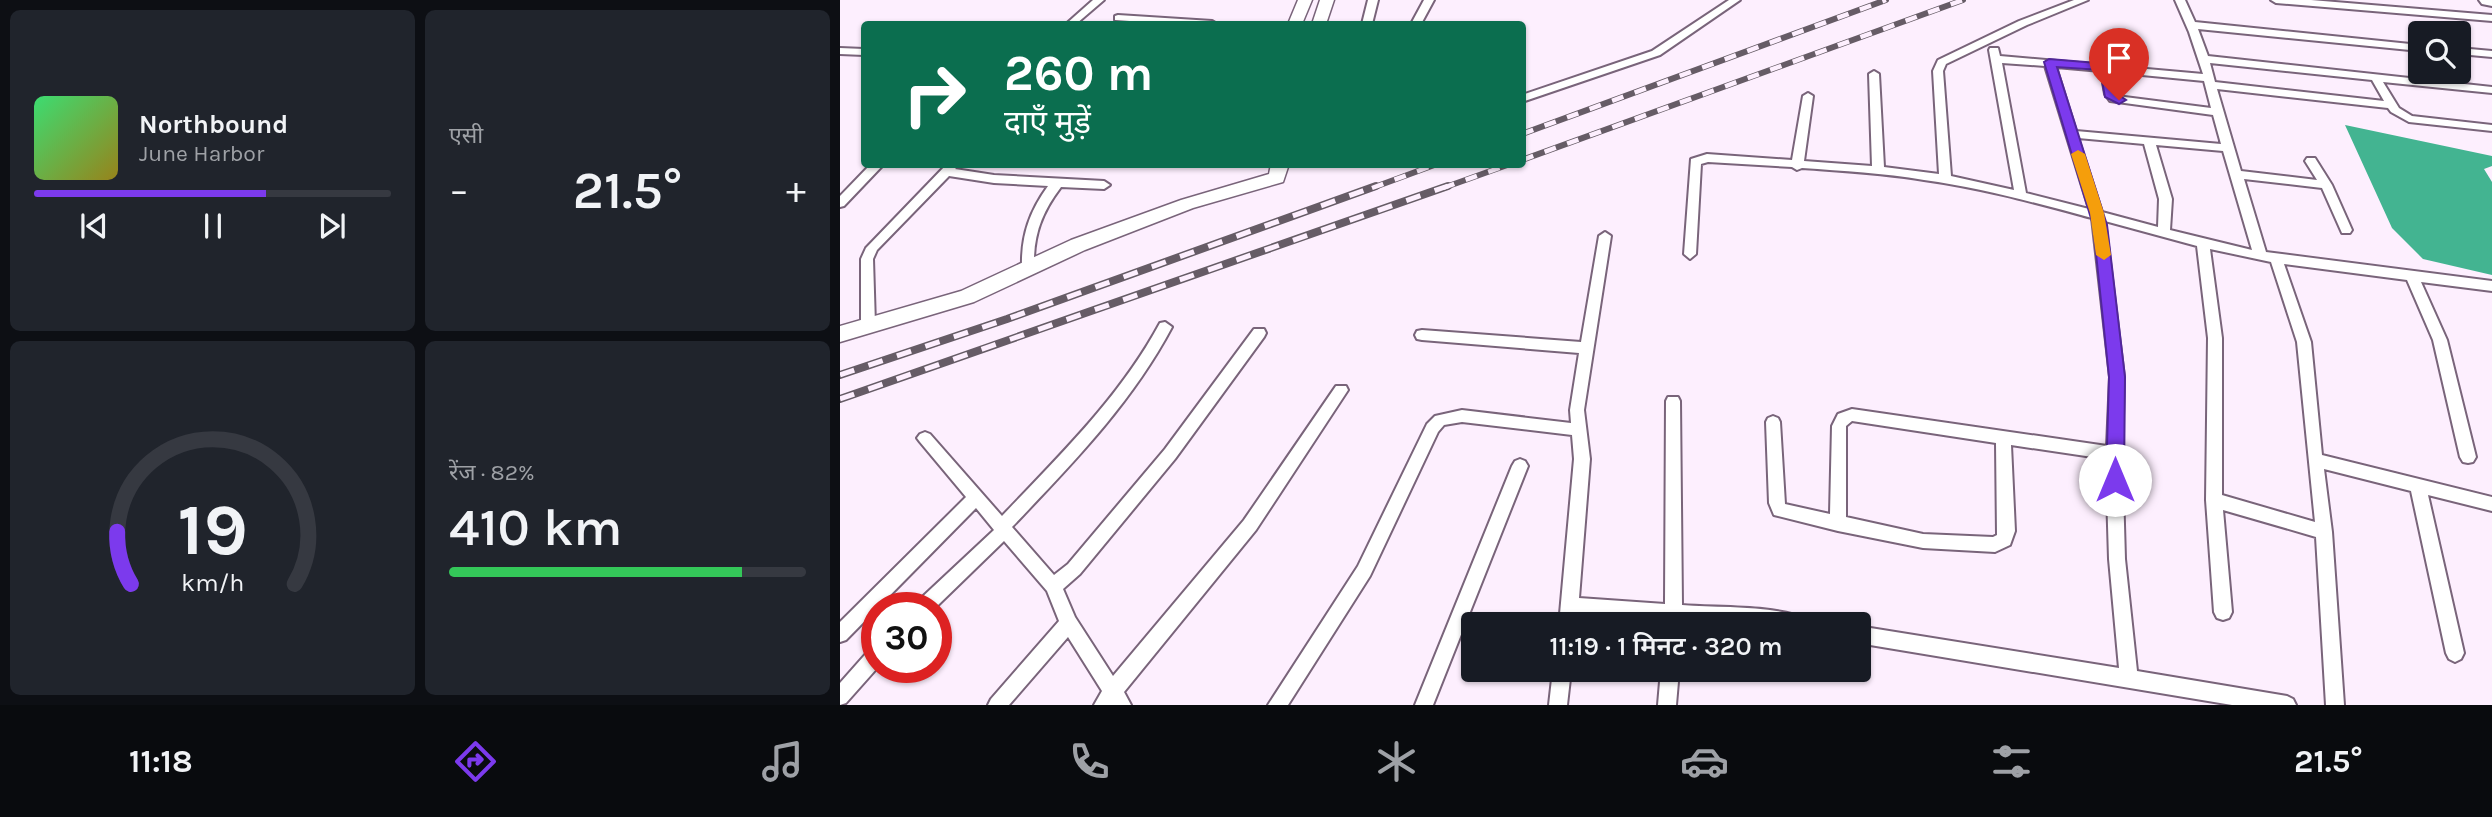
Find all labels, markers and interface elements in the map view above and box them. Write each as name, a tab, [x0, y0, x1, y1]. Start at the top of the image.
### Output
map controls	[2408, 21, 2471, 84]
button: search	[2408, 21, 2471, 84]
pin	[2089, 28, 2149, 100]
icon: arrive	[2100, 39, 2138, 77]
text: 260 m	[1004, 45, 1153, 102]
icon: right	[889, 49, 980, 140]
text: दाएँ मुड़ें	[1004, 104, 1091, 141]
text: Northbound	[139, 109, 288, 140]
text: एसी	[449, 122, 483, 149]
text: June Harbor	[139, 140, 264, 167]
text: 21.5°	[573, 160, 682, 221]
text: −	[449, 168, 469, 213]
text: +	[786, 168, 806, 213]
icon: previous	[75, 207, 113, 245]
icon: pause	[194, 207, 232, 245]
icon: next	[313, 207, 351, 245]
position arrow	[2078, 443, 2152, 517]
text: रेंज · 82%	[449, 459, 535, 486]
text: 19	[177, 487, 248, 572]
text: 410 km	[449, 497, 622, 558]
text: km/h	[181, 568, 244, 597]
speed limit sign: 30	[861, 592, 952, 683]
text: 11:19 · 1 मिनट · 320 m	[1549, 631, 1783, 662]
icon: directions	[451, 737, 500, 786]
icon: music	[758, 737, 807, 786]
icon: phone	[1065, 737, 1114, 786]
icon: climate	[1372, 737, 1421, 786]
icon: car	[1680, 737, 1729, 786]
icon: filters	[1987, 737, 2036, 786]
text: 11:18	[129, 743, 193, 780]
text: 21.5°	[2294, 743, 2363, 780]

